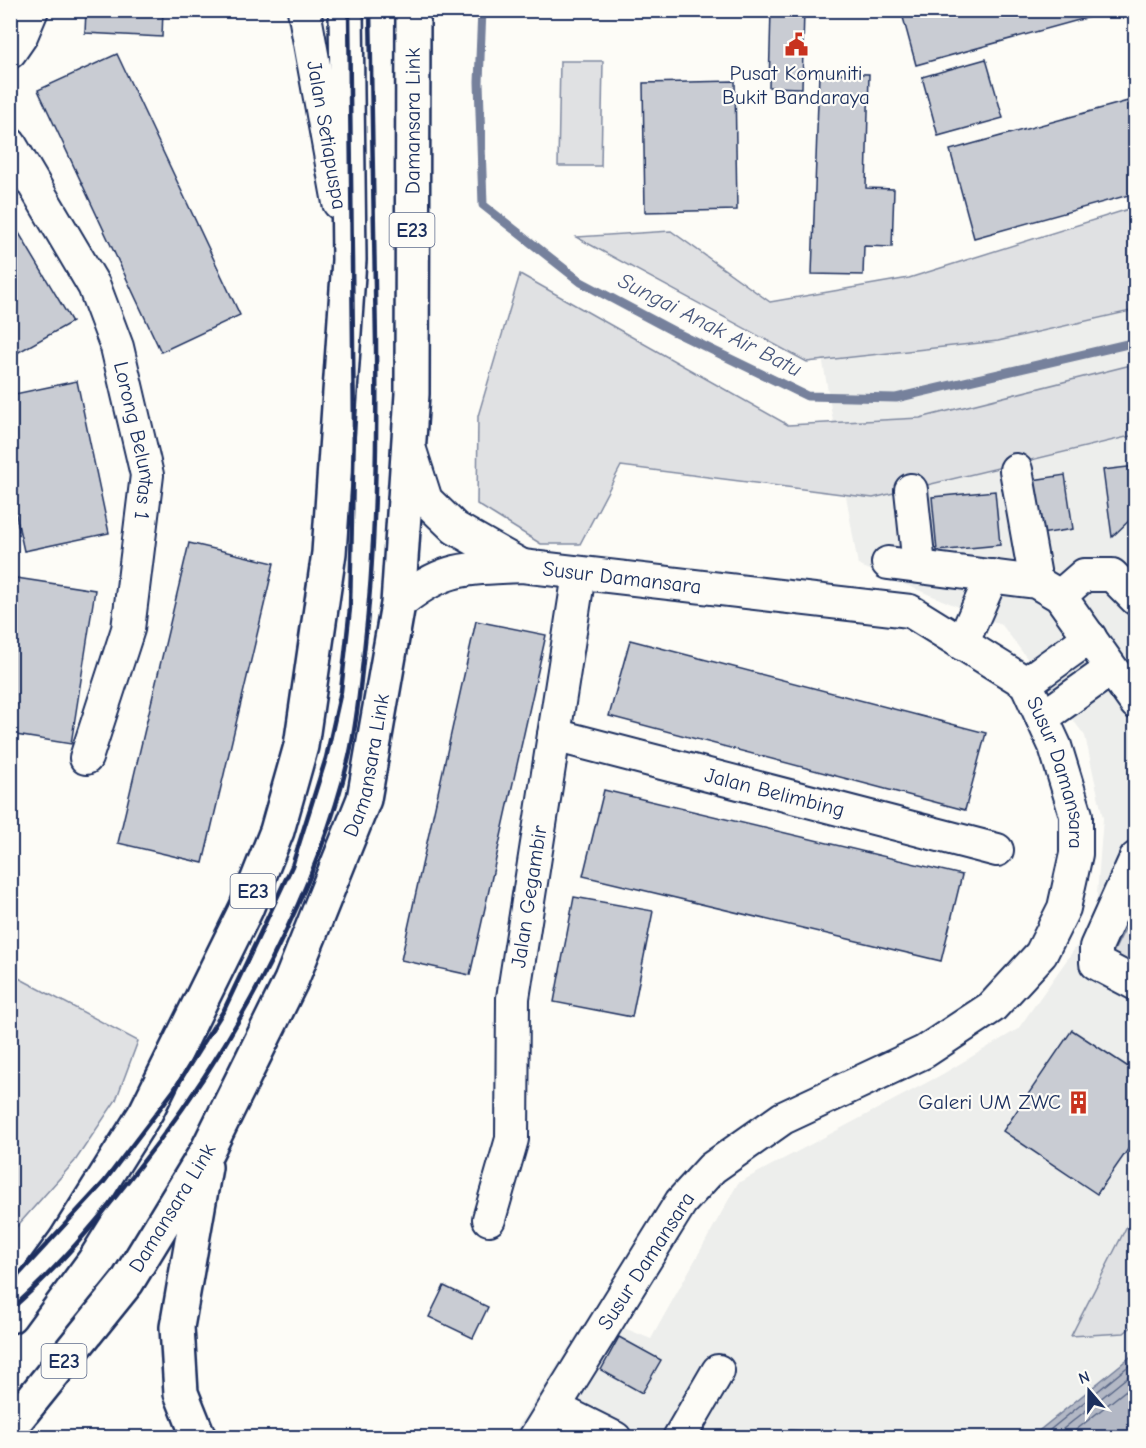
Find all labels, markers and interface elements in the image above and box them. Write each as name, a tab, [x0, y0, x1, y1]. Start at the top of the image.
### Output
public building icon: Pusat Komuniti Bukit Bandaraya	[783, 32, 809, 58]
street label: Damansara Link	[401, 48, 425, 194]
street label: Jalan Setiapuspa	[302, 59, 352, 211]
place label: Pusat Komuniti Bukit Bandaraya	[722, 61, 870, 109]
road number: E23	[390, 213, 434, 247]
water label: Sungai Anak Air Batu	[614, 267, 806, 383]
street label: Lorong Beluntas 1	[109, 359, 160, 521]
street label: Susur Damansara	[542, 557, 703, 599]
street label: Damansara Link	[338, 692, 394, 840]
street label: Susur Damansara	[1022, 692, 1089, 849]
street label: Jalan Belimbing	[702, 763, 847, 822]
street label: Jalan Gegambir	[506, 823, 552, 969]
road number: E23	[230, 874, 276, 908]
building icon: Galeri UM ZWC	[1066, 1089, 1092, 1115]
place label: Galeri UM ZWC	[918, 1090, 1061, 1114]
street label: Damansara Link	[124, 1140, 221, 1277]
street label: Susur Damansara	[593, 1188, 699, 1334]
road number: E23	[42, 1344, 86, 1378]
north arrow	[1059, 1361, 1119, 1421]
text: N	[1076, 1368, 1092, 1388]

